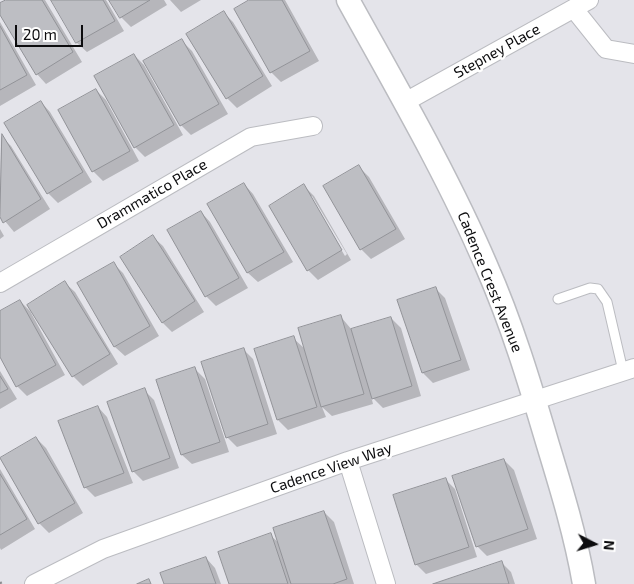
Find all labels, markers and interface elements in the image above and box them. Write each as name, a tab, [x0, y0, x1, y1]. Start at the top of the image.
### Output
scale bar	[18, 15, 85, 47]
street label: Stepney Place	[451, 20, 543, 82]
text: 20 m	[23, 25, 57, 43]
street label: Drammatico Place	[94, 155, 210, 233]
street label: Cadence Crest Avenue	[454, 209, 526, 355]
street label: Cadence View Way	[268, 439, 394, 497]
north arrow	[569, 519, 619, 569]
text: N	[601, 540, 618, 551]

